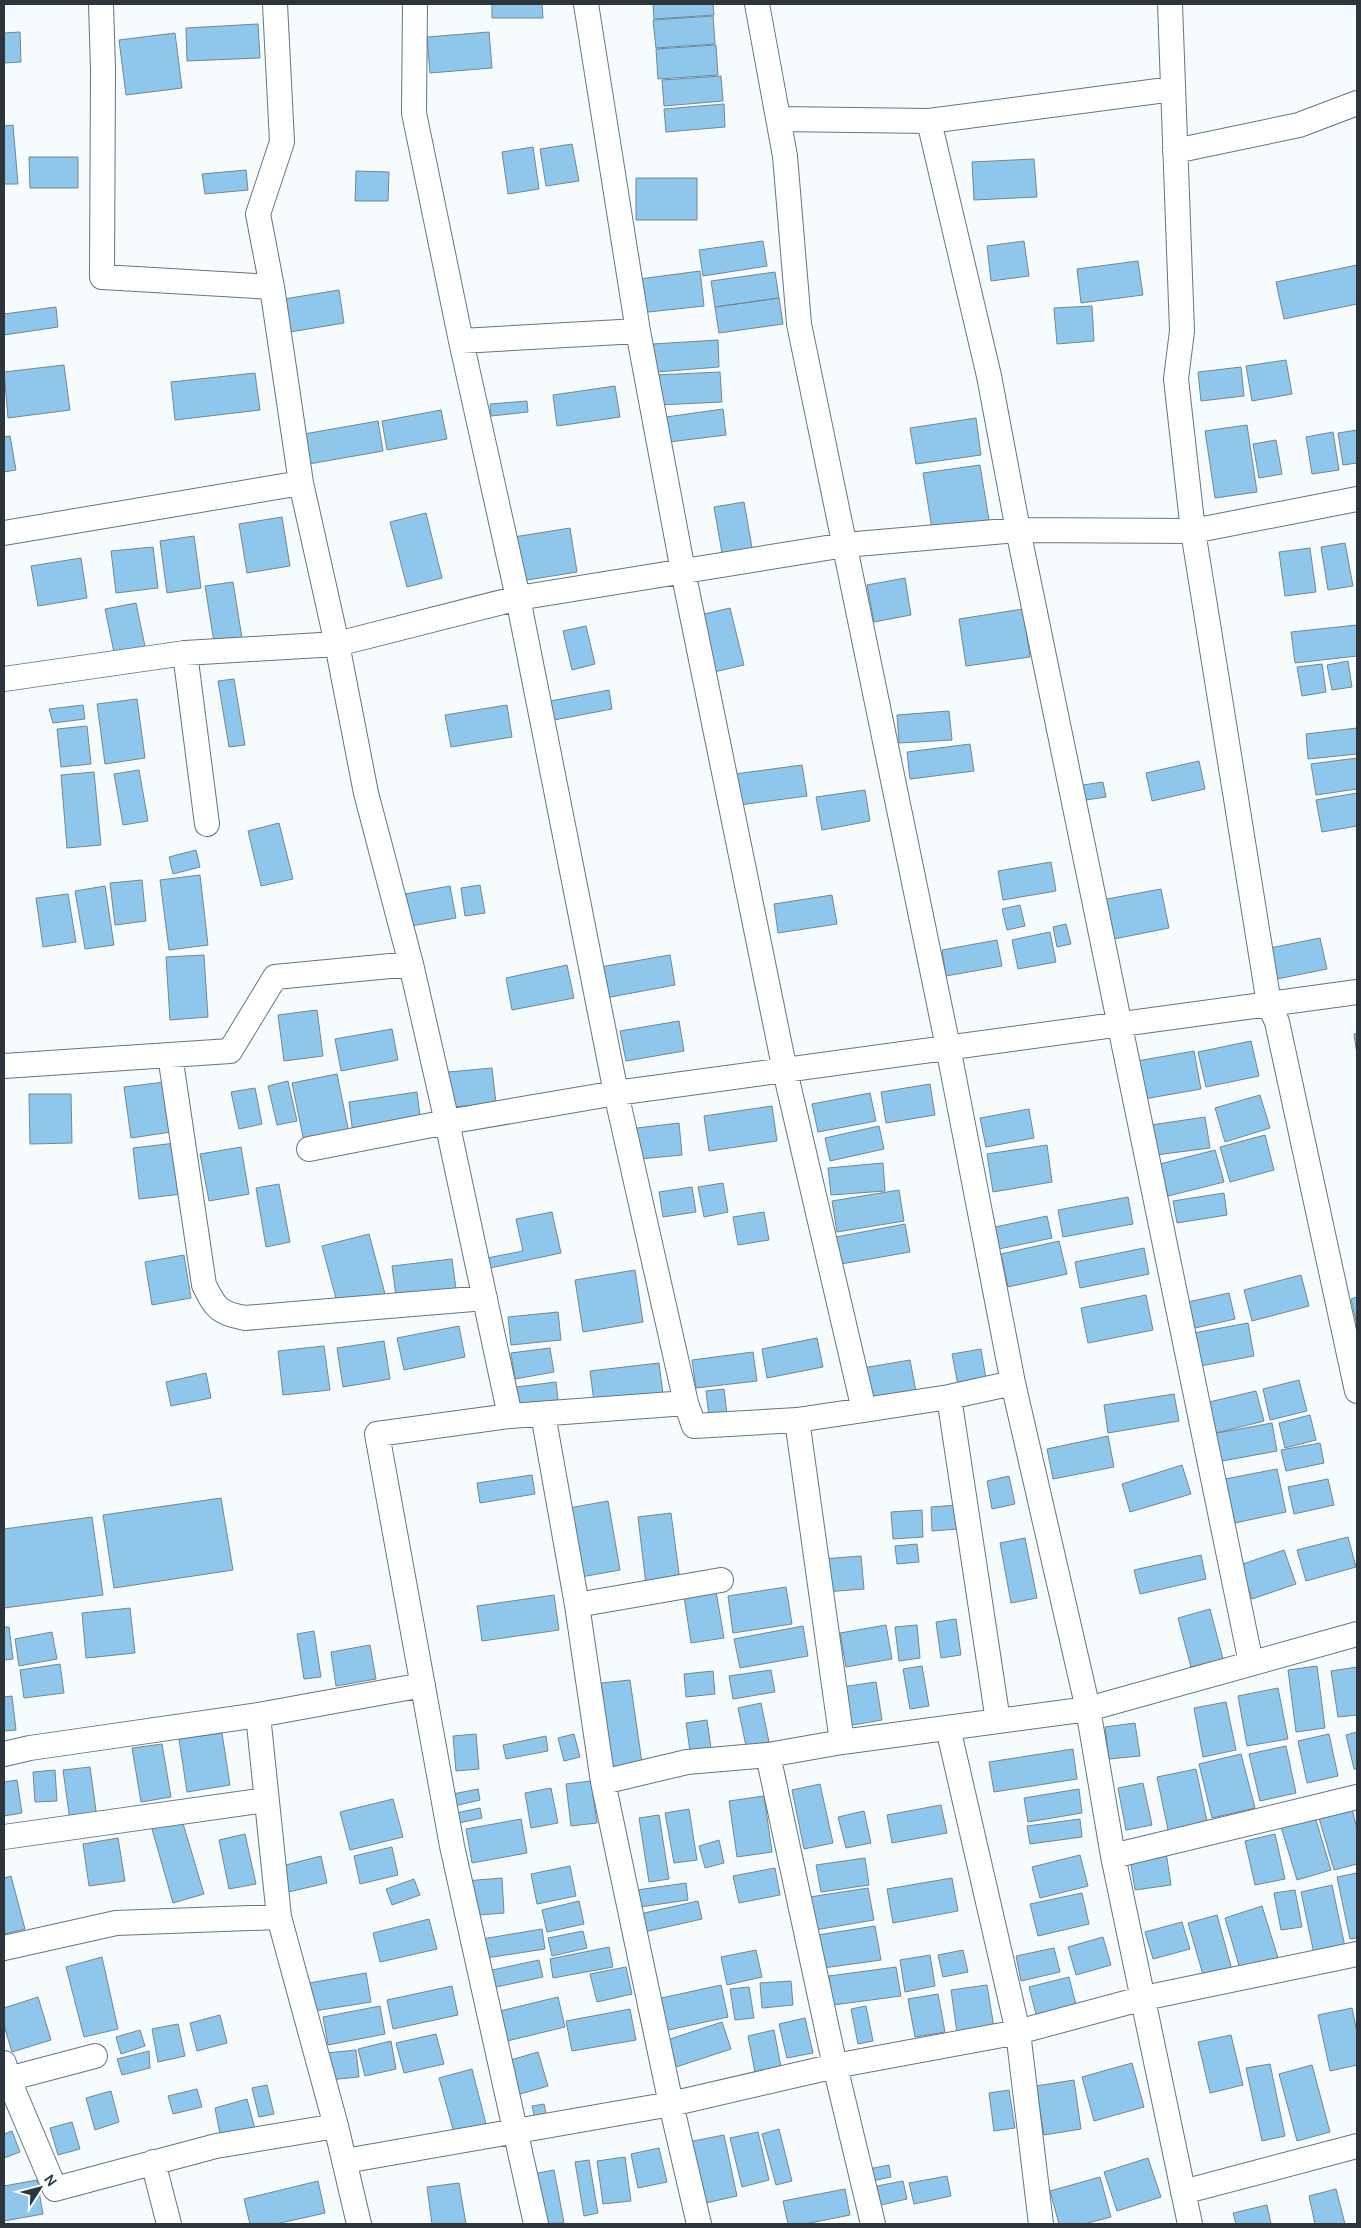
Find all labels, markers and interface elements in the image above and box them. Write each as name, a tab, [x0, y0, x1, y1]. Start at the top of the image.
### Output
north arrow	[15, 2163, 65, 2213]
text: N	[40, 2170, 62, 2190]

